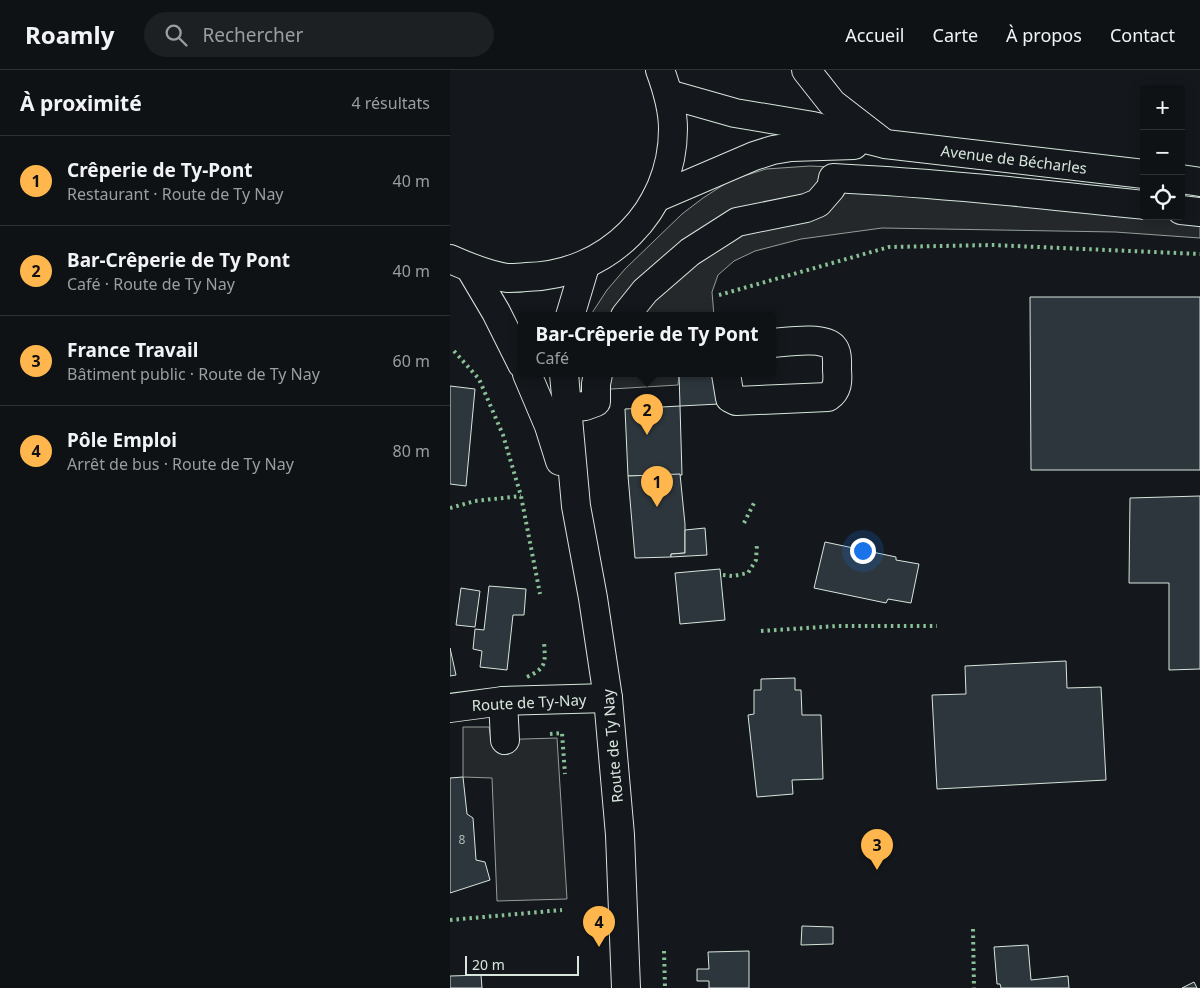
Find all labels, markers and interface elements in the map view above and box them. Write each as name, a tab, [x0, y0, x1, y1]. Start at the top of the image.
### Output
search box	[144, 12, 494, 57]
text: Roamly	[25, 18, 114, 51]
icon: search	[162, 21, 190, 49]
text: Rechercher	[202, 22, 303, 48]
text: Accueil	[845, 23, 905, 47]
text: Carte	[933, 23, 978, 47]
text: À propos	[1006, 23, 1082, 47]
text: Contact	[1110, 23, 1175, 47]
map controls	[1140, 85, 1185, 220]
button: +	[1140, 85, 1185, 130]
text: À proximité	[20, 89, 142, 117]
text: 4 résultats	[352, 92, 430, 114]
button: −	[1140, 130, 1185, 175]
street label: Avenue de Bécharles	[940, 140, 1088, 178]
text: Crêperie de Ty-Pont	[67, 157, 253, 183]
text: 1	[31, 170, 41, 192]
text: 40 m	[393, 170, 430, 192]
button: locate	[1140, 175, 1185, 220]
text: Restaurant · Route de Ty Nay	[67, 183, 284, 205]
text: Bar-Crêperie de Ty Pont	[67, 247, 290, 273]
text: 2	[31, 260, 41, 282]
text: 40 m	[393, 260, 430, 282]
text: Café · Route de Ty Nay	[67, 273, 235, 295]
popup	[518, 312, 776, 377]
text: Bar-Crêperie de Ty Pont	[536, 321, 759, 347]
text: France Travail	[67, 337, 198, 363]
text: Café	[536, 347, 569, 369]
text: 3	[31, 350, 41, 372]
text: 60 m	[393, 350, 430, 372]
text: Bâtiment public · Route de Ty Nay	[67, 363, 320, 385]
pin: 2	[631, 394, 663, 435]
text: Pôle Emploi	[67, 427, 177, 453]
text: 4	[31, 440, 41, 462]
text: 80 m	[393, 440, 430, 462]
text: Arrêt de bus · Route de Ty Nay	[67, 453, 294, 475]
pin: 1	[641, 466, 673, 507]
your location	[850, 538, 876, 564]
street label: Route de Ty Nay	[597, 688, 627, 804]
street label: Route de Ty-Nay	[471, 689, 587, 715]
pin: 3	[861, 829, 893, 870]
house number: 8	[459, 831, 466, 848]
pin: 4	[583, 906, 615, 947]
scale bar	[465, 953, 579, 976]
text: 20 m	[472, 955, 505, 974]

